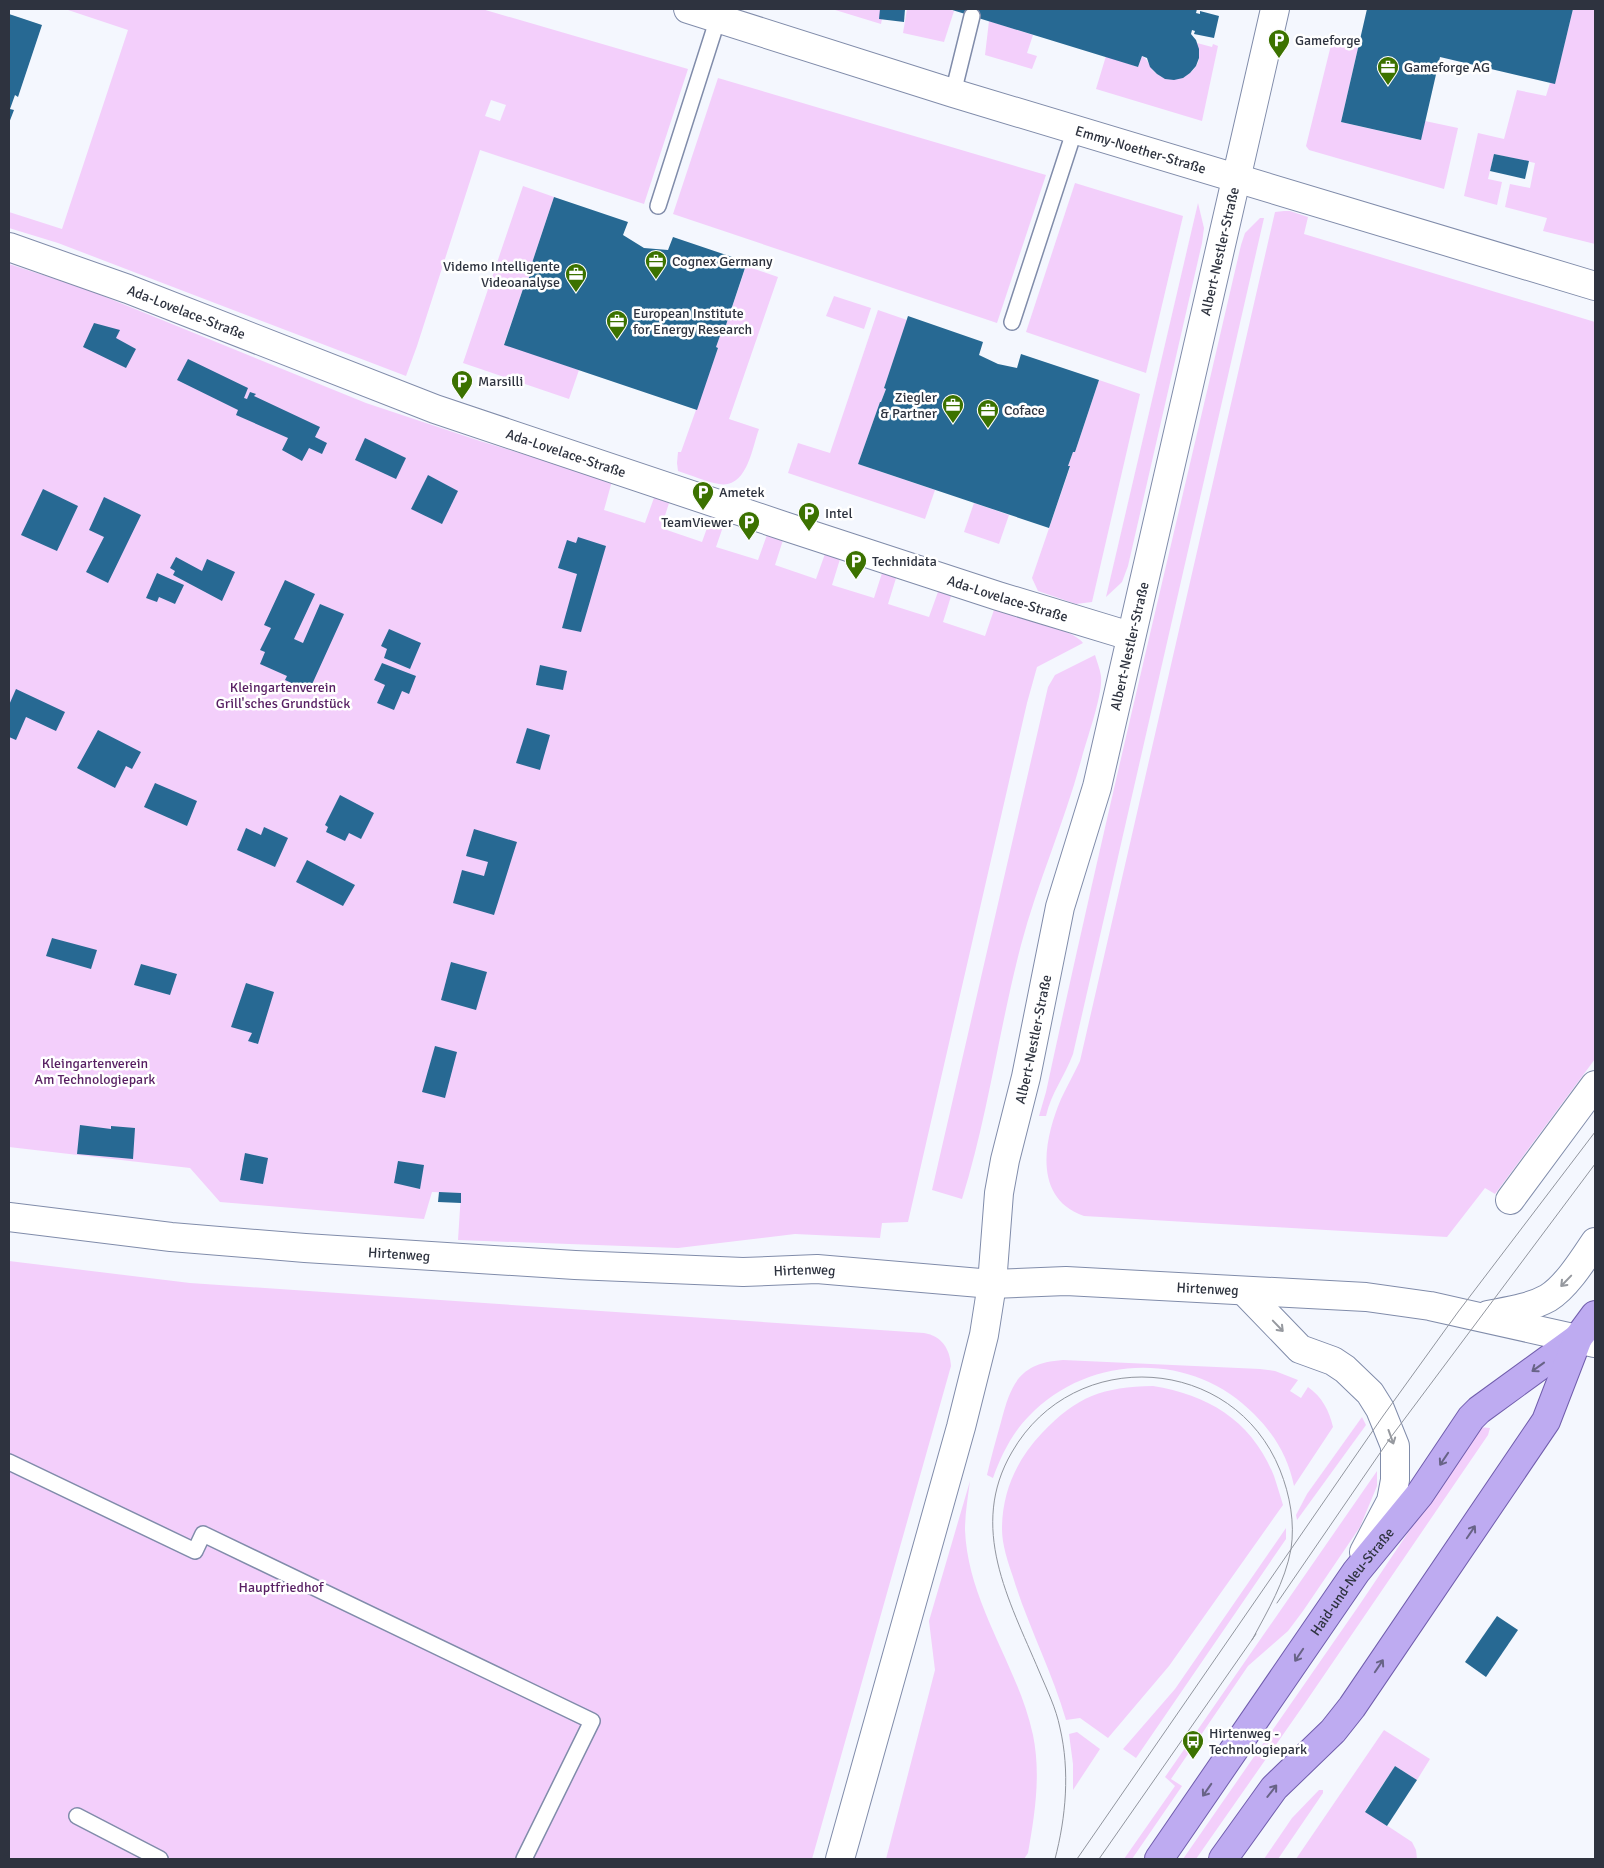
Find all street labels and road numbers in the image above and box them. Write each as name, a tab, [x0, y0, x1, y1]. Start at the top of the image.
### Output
street label: Emmy-Noether-Straße	[1073, 122, 1208, 178]
street label: Albert-Nestler-Straße	[1197, 185, 1243, 317]
street label: Ada-Lovelace-Straße	[125, 282, 248, 343]
street label: Ada-Lovelace-Straße	[504, 425, 628, 481]
street label: Ada-Lovelace-Straße	[945, 572, 1070, 626]
street label: Albert-Nestler-Straße	[1107, 580, 1153, 712]
street label: Albert-Nestler-Straße	[1012, 973, 1055, 1106]
street label: Hirtenweg	[367, 1244, 431, 1265]
street label: Hirtenweg	[773, 1261, 836, 1280]
street label: Hirtenweg	[1176, 1279, 1239, 1299]
street label: Haid-und-Neu-Straße	[1307, 1524, 1398, 1639]

